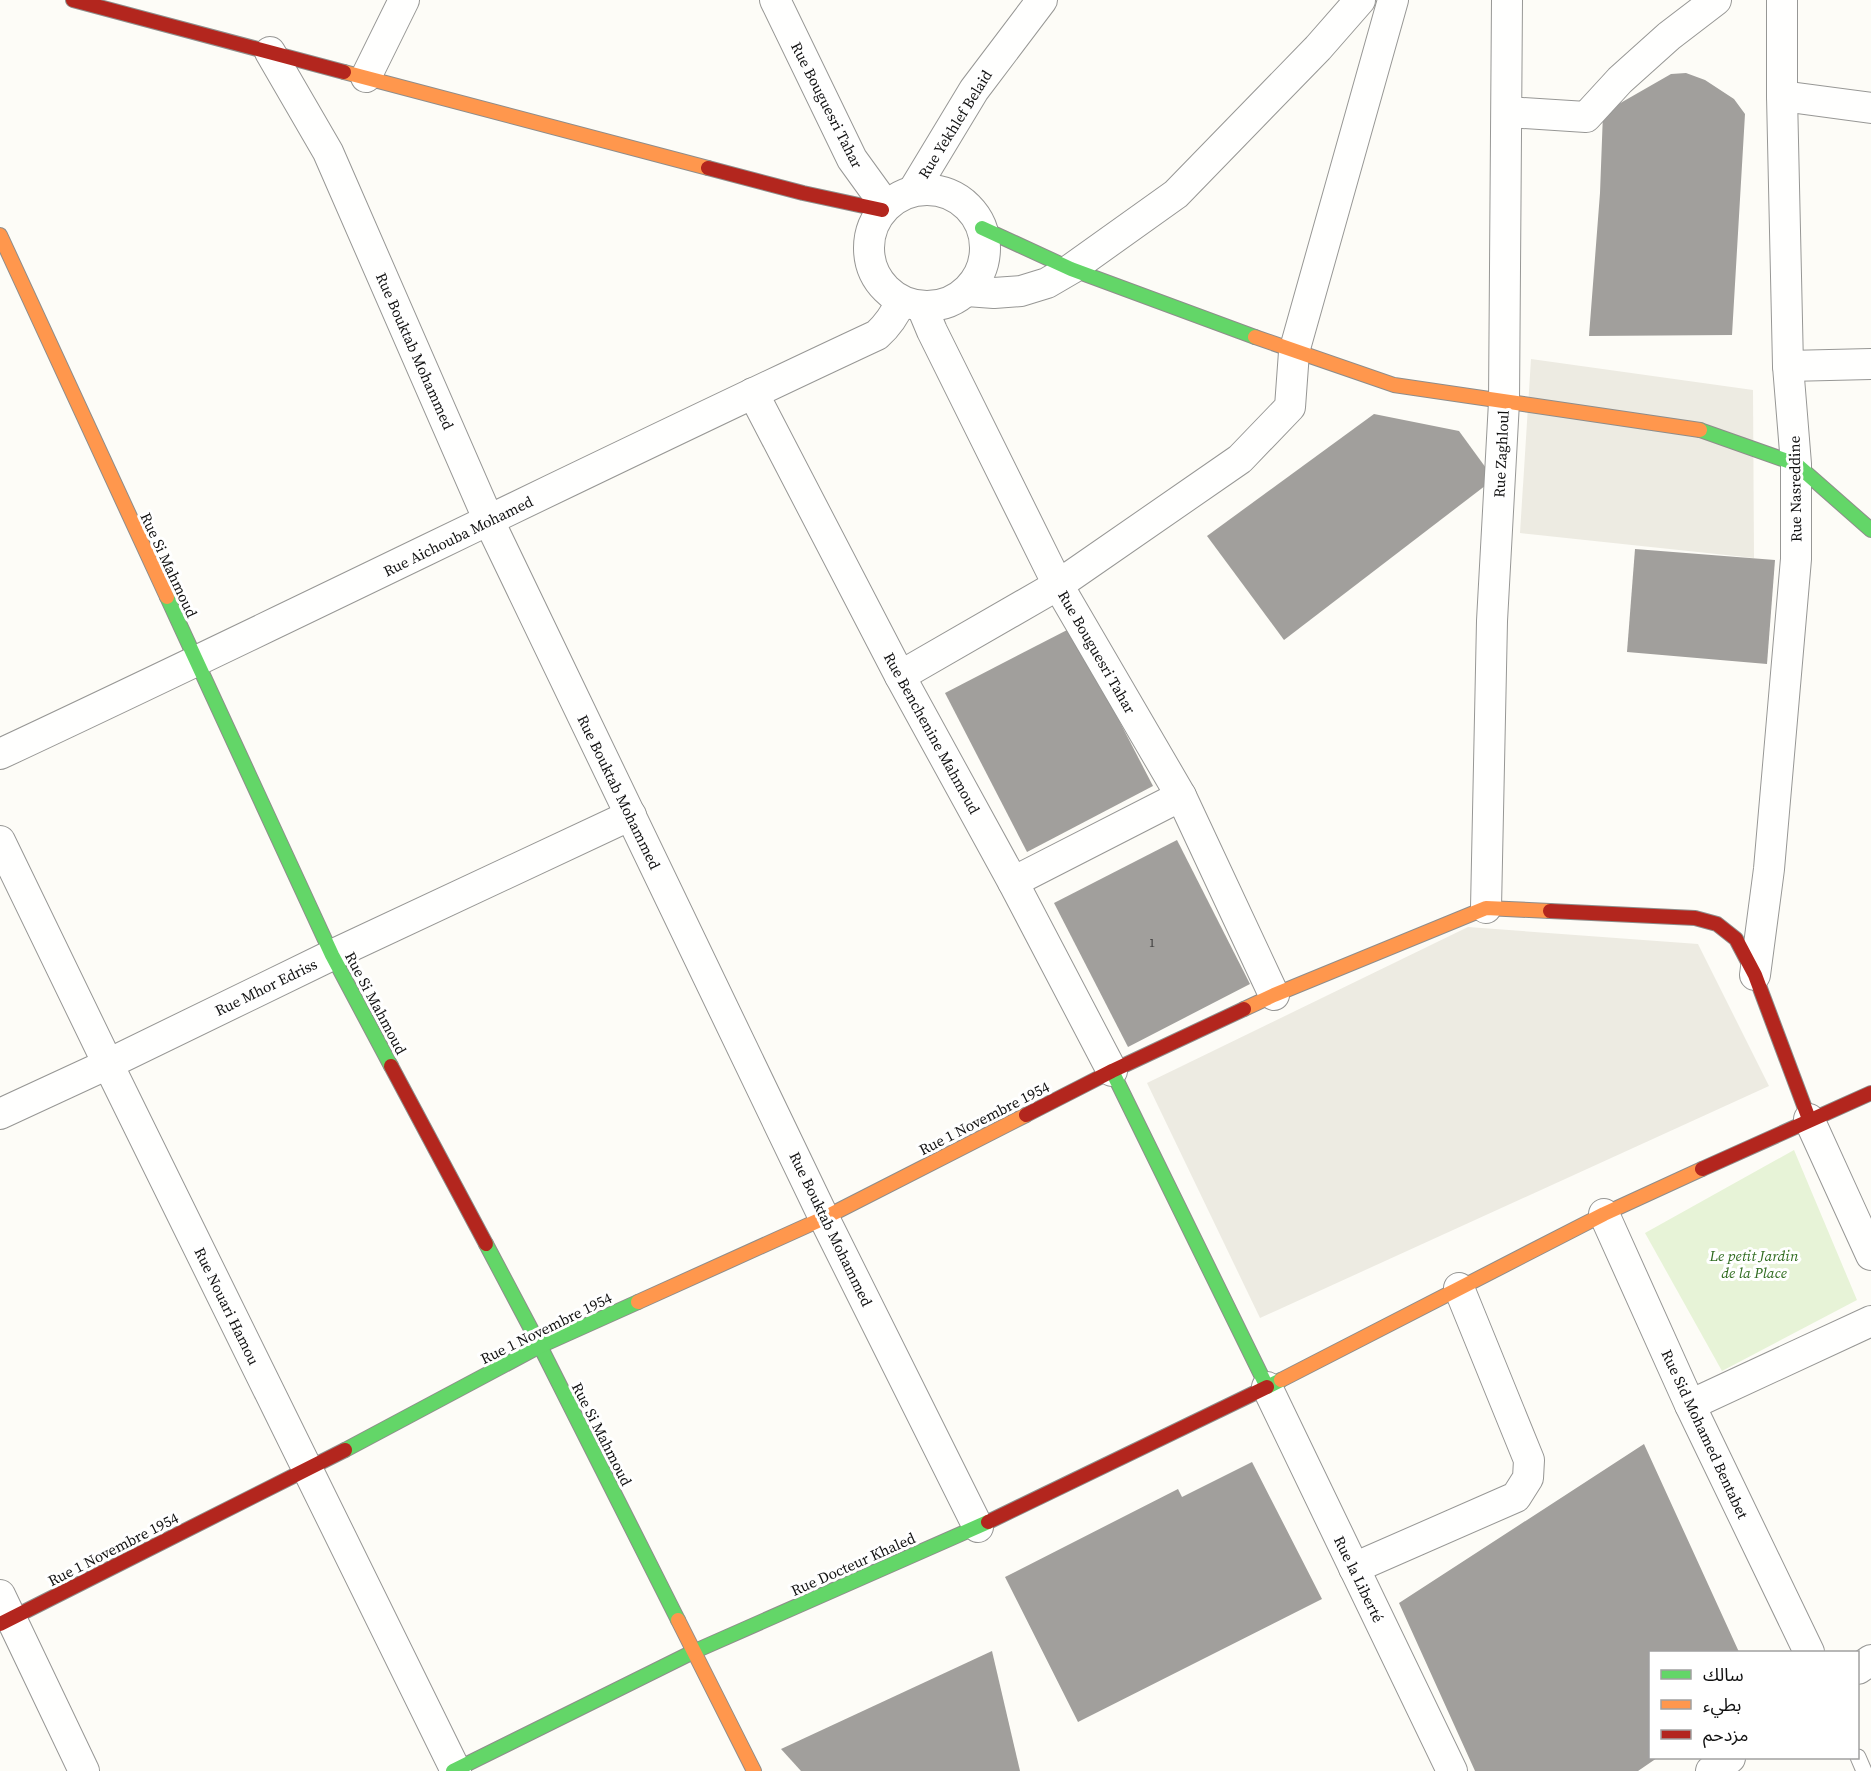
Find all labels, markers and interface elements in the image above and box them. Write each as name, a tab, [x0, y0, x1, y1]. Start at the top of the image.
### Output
street label: Rue Bouguesri Tahar	[786, 38, 868, 172]
street label: Rue Yekhlef Belaid	[913, 65, 997, 182]
street label: Rue Bouktab Mohammed	[371, 269, 459, 433]
street label: Rue Zaghloul	[1488, 409, 1514, 498]
street label: Rue Nasreddine	[1784, 435, 1806, 542]
street label: Rue Aichouba Mohamed	[380, 490, 537, 581]
street label: Rue Si Mahmoud	[135, 509, 203, 621]
street label: Rue Bouguesri Tahar	[1053, 587, 1141, 718]
street label: Rue Benchenine Mahmoud	[879, 648, 985, 818]
street label: Rue Bouktab Mohammed	[572, 711, 666, 873]
house number: 1	[1149, 935, 1155, 951]
street label: Rue Si Mahmoud	[340, 948, 412, 1058]
street label: Rue Mhor Edriss	[211, 953, 321, 1021]
street label: Rue 1 Novembre 1954	[915, 1076, 1053, 1160]
street label: Rue Bouktab Mohammed	[784, 1148, 878, 1310]
street label: Rue Nouari Hamou	[189, 1244, 265, 1368]
park label: Le petit Jardin de la Place	[1709, 1245, 1799, 1283]
street label: Rue 1 Novembre 1954	[477, 1287, 616, 1369]
street label: Rue Sid Mohamed Bentabet	[1657, 1346, 1754, 1522]
street label: Rue Si Mahmoud	[567, 1379, 637, 1490]
street label: Rue 1 Novembre 1954	[44, 1507, 182, 1591]
street label: Rue Docteur Khaled	[788, 1527, 919, 1601]
street label: Rue la Liberté	[1329, 1532, 1389, 1626]
legend	[1649, 1651, 1859, 1759]
text: سالك	[1703, 1662, 1744, 1687]
text: بطيء	[1703, 1692, 1741, 1718]
text: مزدحم	[1703, 1722, 1748, 1748]

